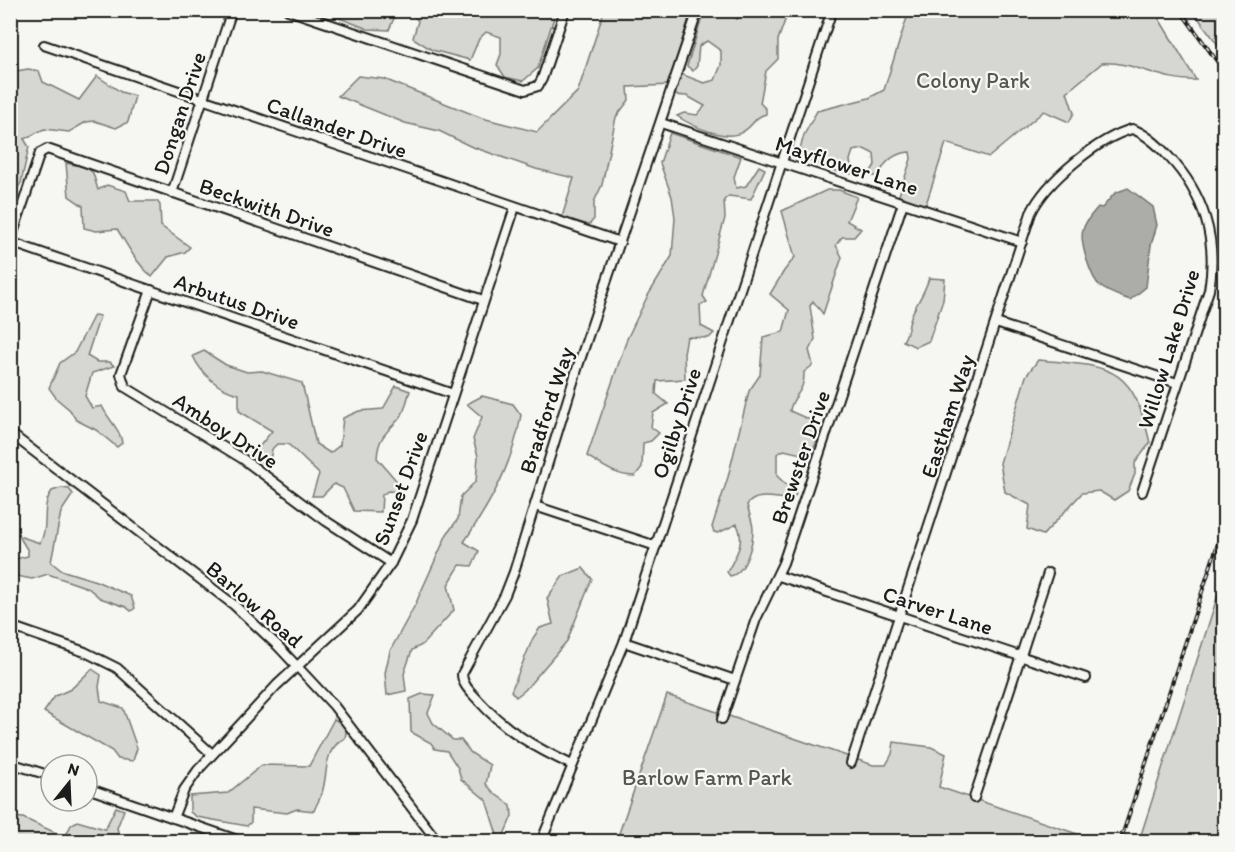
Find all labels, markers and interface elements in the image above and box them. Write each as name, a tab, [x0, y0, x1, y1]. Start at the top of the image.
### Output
street label: Dongan Drive	[147, 48, 212, 178]
park label: Colony Park	[916, 67, 1030, 94]
street label: Callander Drive	[263, 91, 411, 164]
street label: Mayflower Lane	[772, 130, 922, 201]
street label: Beckwith Drive	[196, 172, 338, 243]
street label: Willow Lake Drive	[1131, 266, 1206, 432]
street label: Arbutus Drive	[171, 267, 303, 335]
street label: Bradford Way	[513, 343, 580, 477]
street label: Eastham Way	[915, 350, 980, 481]
street label: Ogilby Drive	[646, 364, 707, 482]
street label: Amboy Drive	[168, 386, 284, 475]
street label: Brewster Drive	[765, 387, 836, 528]
street label: Sunset Drive	[367, 427, 434, 549]
street label: Barlow Road	[201, 555, 309, 654]
street label: Carver Lane	[879, 580, 996, 641]
north arrow	[39, 753, 99, 813]
text: N	[65, 759, 82, 780]
park label: Barlow Farm Park	[622, 764, 793, 791]

